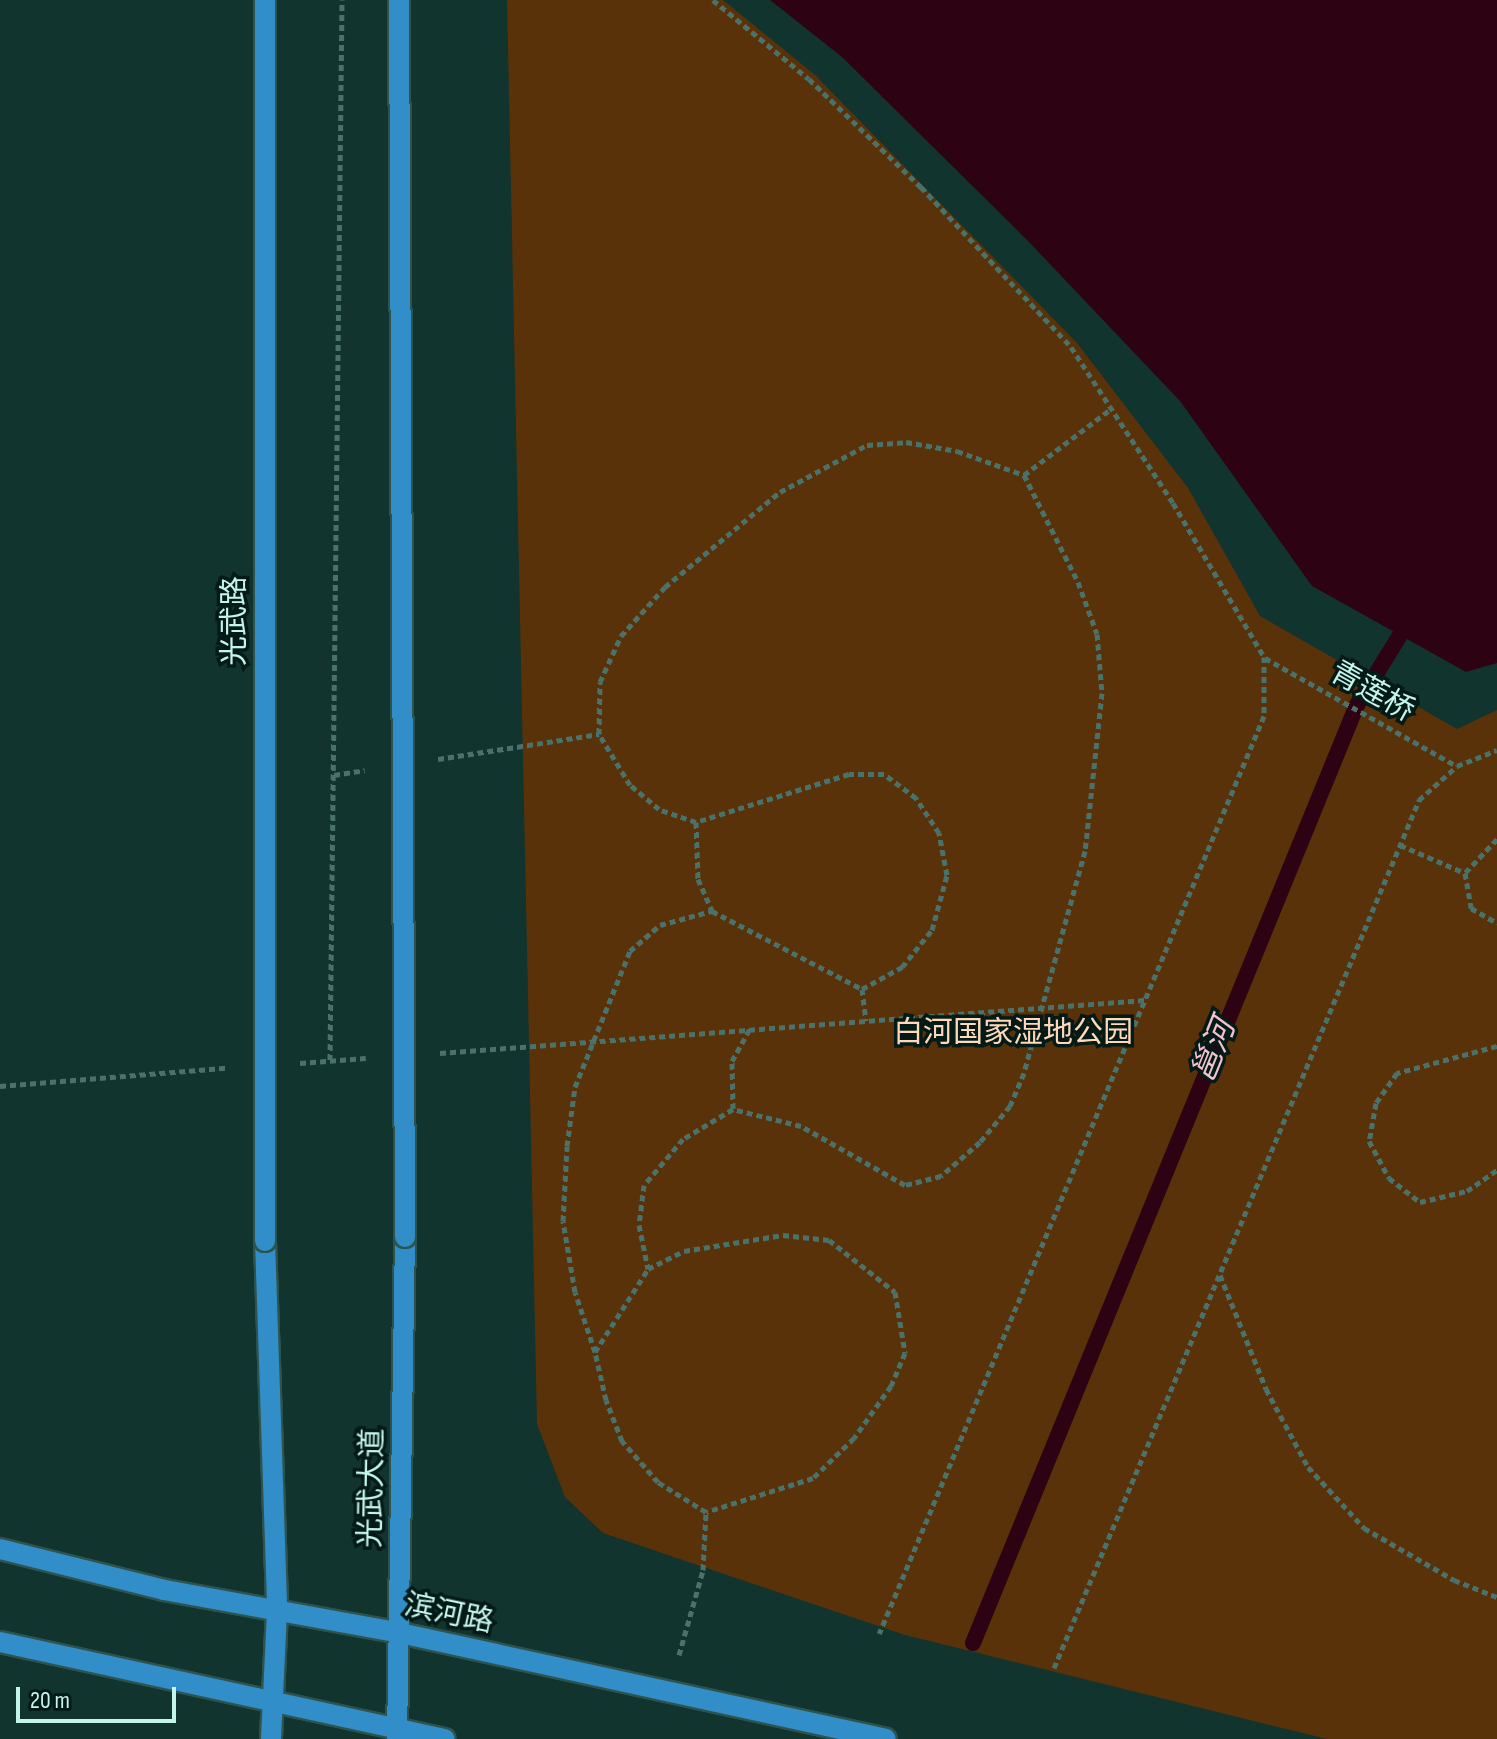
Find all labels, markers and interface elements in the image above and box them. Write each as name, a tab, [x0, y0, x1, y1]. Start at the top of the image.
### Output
street label: 光武路	[217, 576, 253, 666]
street label: 青莲桥	[1324, 654, 1420, 730]
water label: 邕河	[1185, 1014, 1245, 1088]
park label: 白河国家湿地公园	[893, 1015, 1133, 1051]
street label: 光武大道	[353, 1428, 391, 1548]
street label: 滨河路	[401, 1587, 497, 1641]
scale bar	[20, 1671, 180, 1721]
text: 20 m	[30, 1686, 70, 1715]

